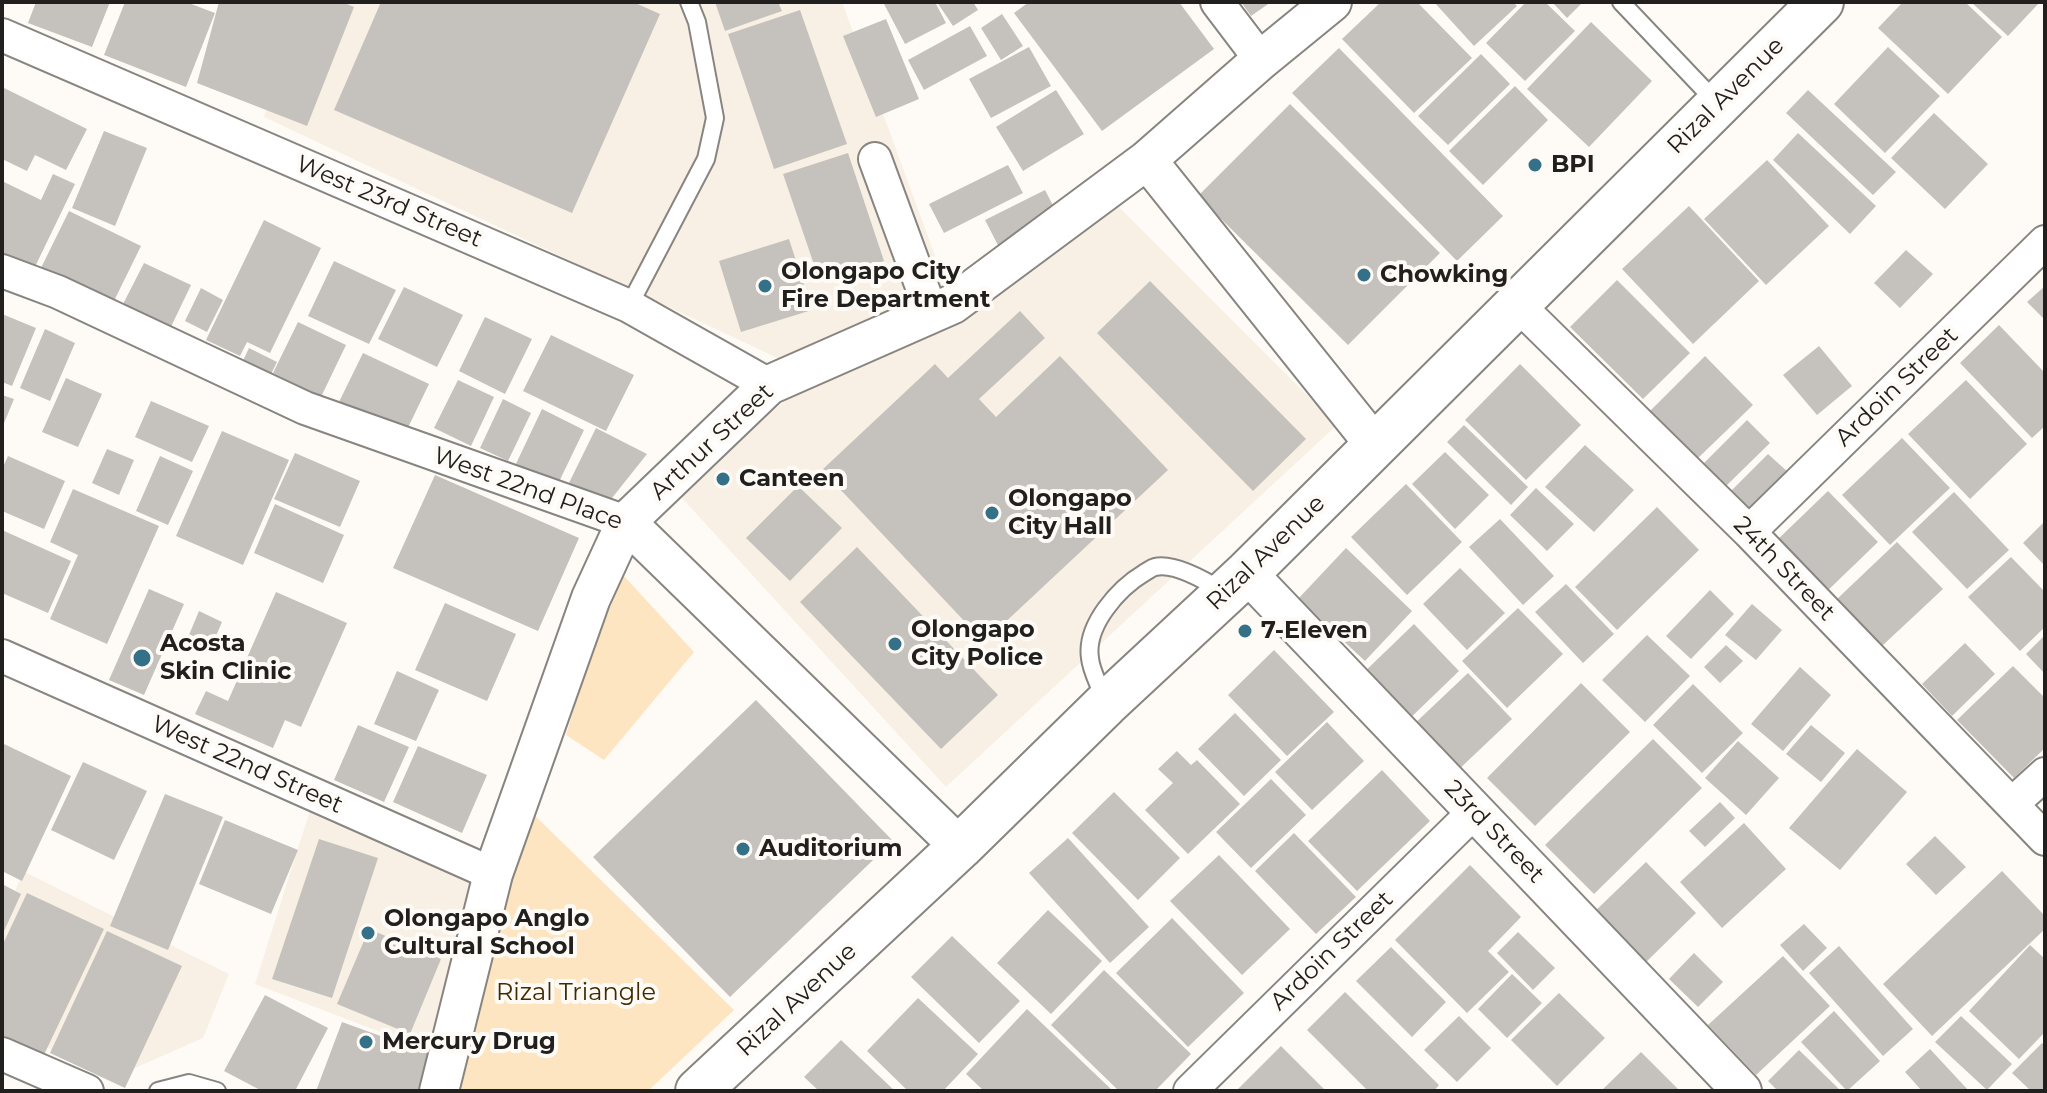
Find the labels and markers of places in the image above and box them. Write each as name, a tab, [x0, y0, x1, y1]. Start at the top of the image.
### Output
place label: BPI	[1551, 151, 1595, 179]
marker: BPI	[1526, 156, 1544, 174]
place label: Olongapo City Fire Department	[781, 258, 990, 314]
place label: Chowking	[1380, 261, 1508, 289]
marker: Chowking	[1355, 266, 1373, 284]
marker: Olongapo City Fire Department	[756, 277, 774, 295]
place label: Canteen	[739, 465, 845, 493]
marker: Canteen	[714, 470, 732, 488]
place label: Olongapo City Hall	[1008, 485, 1132, 541]
marker: Olongapo City Hall	[983, 504, 1001, 522]
place label: Olongapo City Police	[911, 616, 1043, 672]
place label: 7-Eleven	[1261, 617, 1368, 645]
marker: 7-Eleven	[1236, 622, 1254, 640]
place label: Acosta Skin Clinic	[160, 630, 291, 686]
marker: Olongapo City Police	[886, 635, 904, 653]
marker: Acosta Skin Clinic	[131, 647, 153, 669]
place label: Auditorium	[759, 835, 902, 863]
marker: Auditorium	[734, 840, 752, 858]
place label: Olongapo Anglo Cultural School	[384, 905, 589, 961]
marker: Olongapo Anglo Cultural School	[359, 924, 377, 942]
place label: Mercury Drug	[382, 1028, 556, 1056]
marker: Mercury Drug	[357, 1033, 375, 1051]

